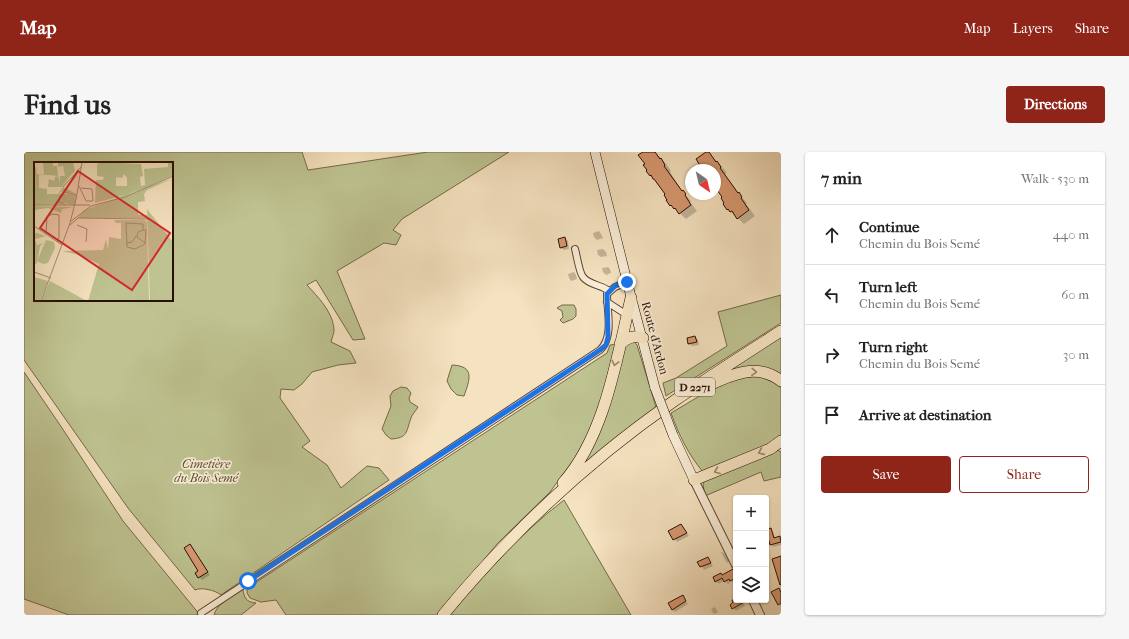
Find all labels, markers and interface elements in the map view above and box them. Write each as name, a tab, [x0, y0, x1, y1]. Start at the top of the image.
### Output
text: Map	[20, 17, 56, 39]
text: Map	[964, 20, 991, 37]
text: Layers	[1013, 20, 1053, 37]
text: Share	[1075, 20, 1109, 37]
button: Directions	[1006, 86, 1105, 123]
text: Find us	[24, 88, 111, 121]
inset map	[34, 162, 173, 301]
north arrow	[685, 164, 721, 200]
text: 7 min	[821, 168, 862, 188]
text: Walk · 530 m	[1021, 171, 1089, 186]
text: Continue	[859, 218, 919, 236]
icon: ahead	[821, 224, 843, 246]
text: 440 m	[1053, 227, 1089, 242]
text: Chemin du Bois Semé	[859, 236, 980, 251]
route end	[618, 273, 636, 291]
text: Turn left	[859, 278, 917, 296]
icon: left	[821, 284, 843, 306]
text: 60 m	[1061, 287, 1089, 302]
text: Chemin du Bois Semé	[859, 296, 980, 311]
street label: Route d'Ardon	[639, 300, 671, 376]
text: Turn right	[859, 338, 928, 356]
icon: right	[821, 344, 843, 366]
text: 30 m	[1063, 347, 1089, 362]
text: Chemin du Bois Semé	[859, 356, 980, 371]
one-way arrow	[612, 359, 620, 366]
one-way arrow	[751, 367, 757, 376]
road number: D 2271	[675, 378, 715, 396]
icon: arrive	[821, 404, 843, 426]
text: Arrive at destination	[859, 406, 991, 424]
one-way arrow	[758, 448, 765, 456]
button: Save	[821, 456, 951, 493]
button: Share	[959, 456, 1089, 493]
park label: Cimetière du Bois Semé	[174, 457, 240, 485]
one-way arrow	[714, 466, 721, 474]
map controls	[733, 495, 769, 603]
button: +	[733, 495, 769, 531]
button: −	[733, 531, 769, 567]
button: layers	[733, 567, 769, 603]
route start	[239, 572, 257, 590]

